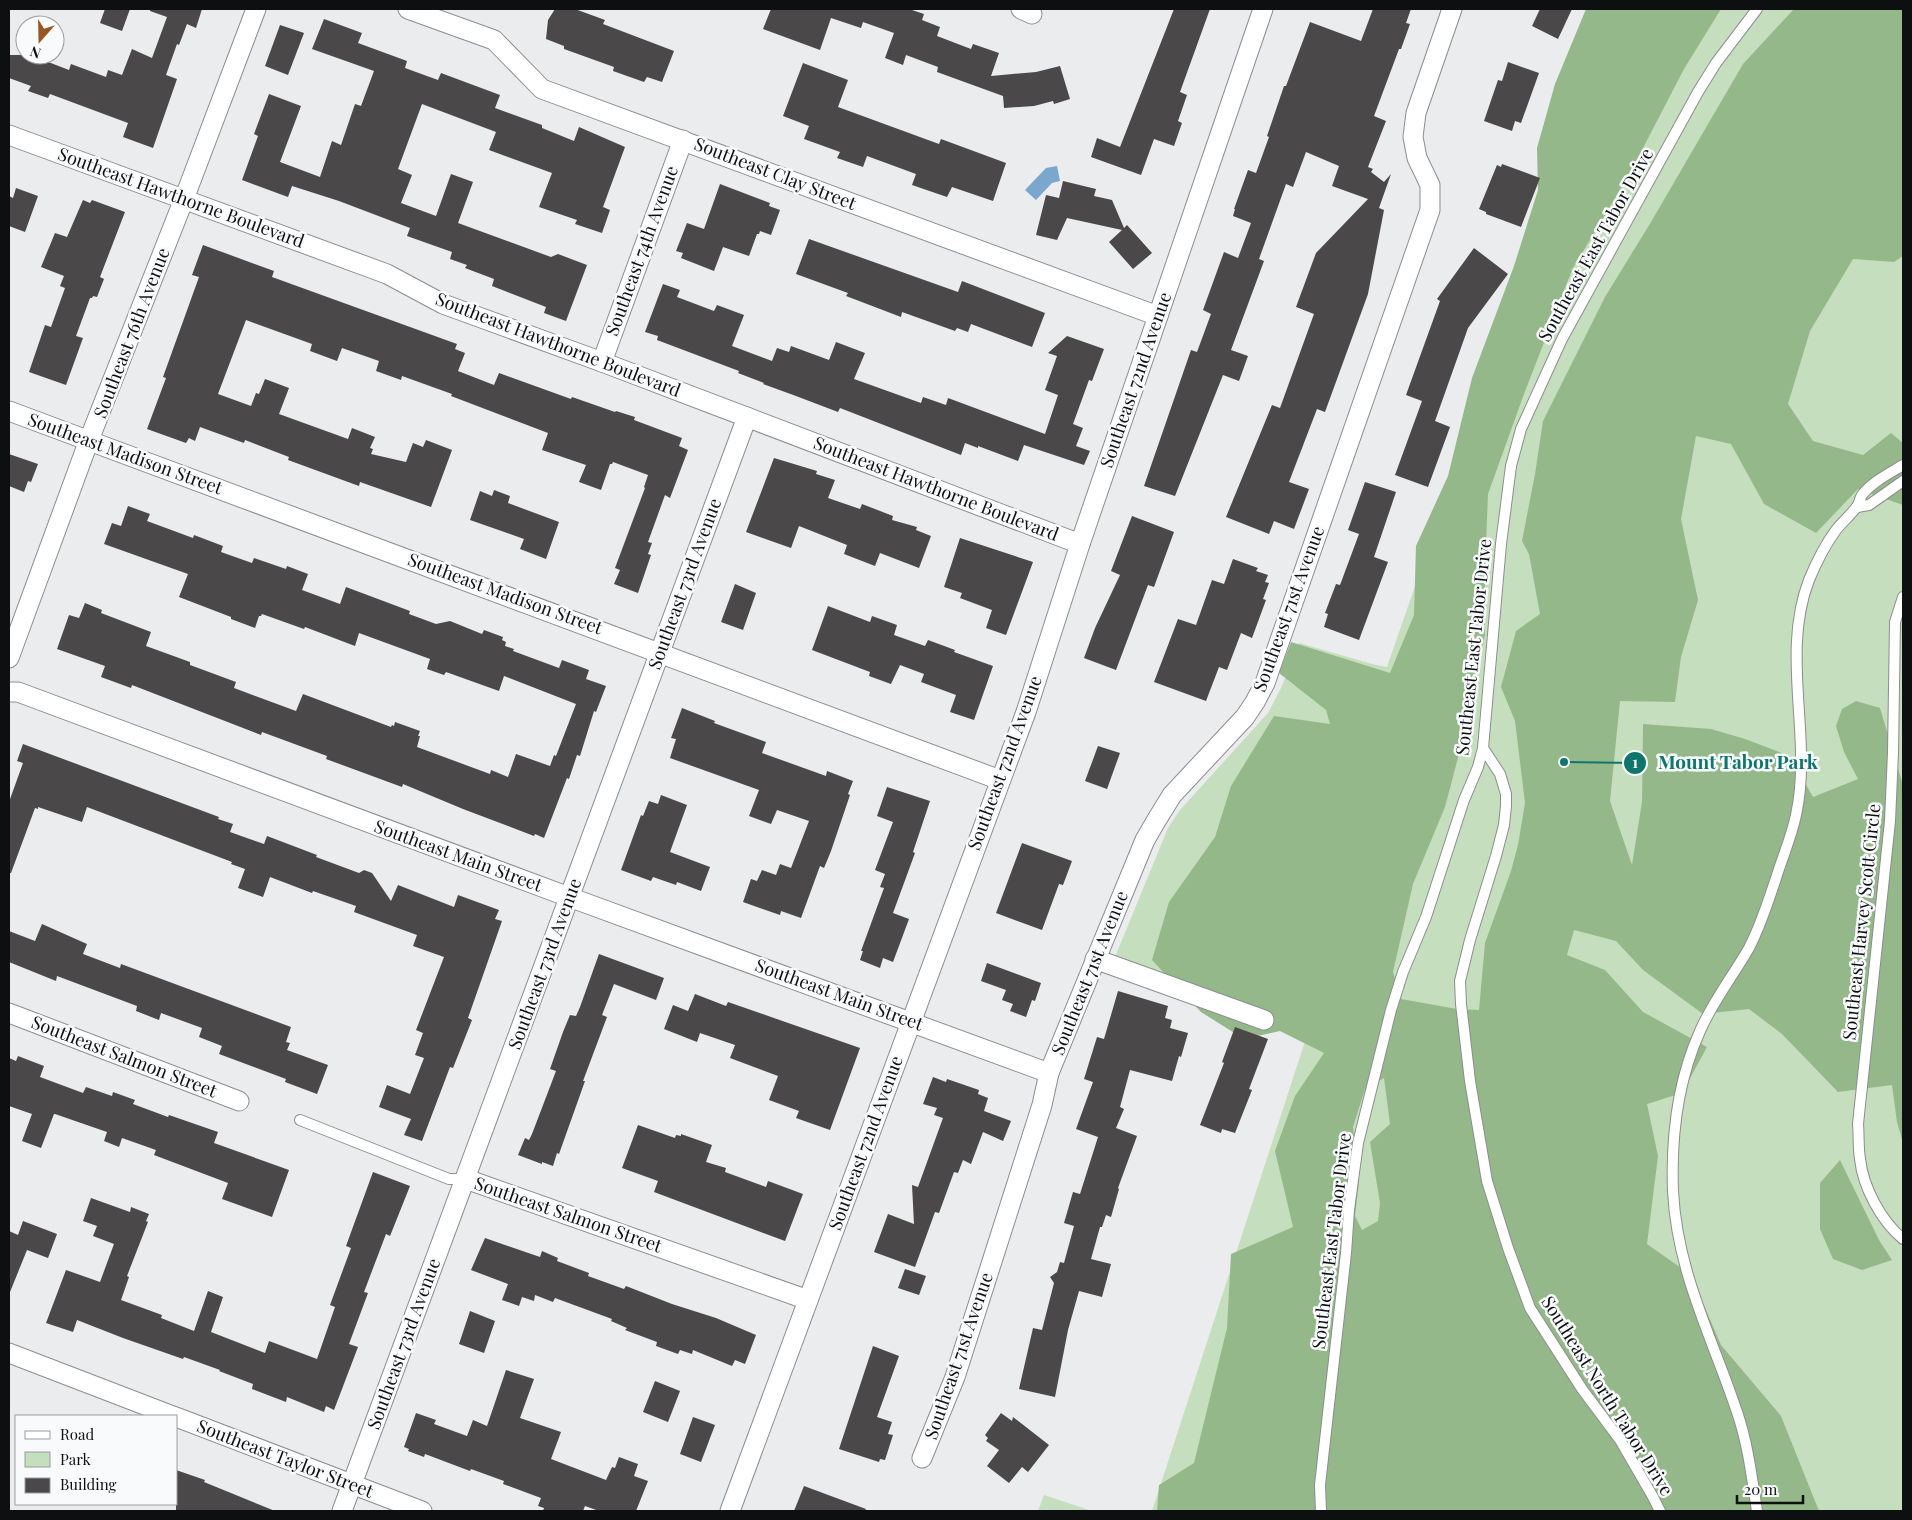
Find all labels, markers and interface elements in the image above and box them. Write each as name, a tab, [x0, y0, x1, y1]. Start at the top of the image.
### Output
north arrow	[15, 15, 65, 65]
text: N	[27, 42, 43, 63]
street label: Southeast Clay Street	[691, 131, 860, 215]
street label: Southeast Hawthorne Boulevard	[55, 141, 308, 253]
street label: Southeast East Tabor Drive	[1532, 143, 1658, 346]
street label: Southeast 74th Avenue	[599, 162, 683, 339]
street label: Southeast 76th Avenue	[88, 244, 175, 421]
street label: Southeast Hawthorne Boulevard	[433, 286, 685, 402]
street label: Southeast 72nd Avenue	[1094, 289, 1176, 471]
street label: Southeast Madison Street	[25, 407, 227, 500]
street label: Southeast Hawthorne Boulevard	[811, 430, 1063, 546]
street label: Southeast 73rd Avenue	[642, 495, 726, 673]
street label: Southeast 71st Avenue	[1247, 522, 1329, 695]
street label: Southeast East Tabor Drive	[1450, 537, 1496, 756]
street label: Southeast Madison Street	[405, 547, 607, 640]
street label: Southeast 72nd Avenue	[961, 672, 1047, 853]
callout: Mount Tabor Park	[1623, 746, 1829, 780]
text: Mount Tabor Park	[1658, 748, 1819, 774]
text: 1	[1632, 752, 1638, 772]
street label: Southeast Harvey Scott Circle	[1837, 803, 1885, 1041]
street label: Southeast Main Street	[371, 814, 546, 897]
street label: Southeast 73rd Avenue	[502, 875, 586, 1053]
street label: Southeast 71st Avenue	[1045, 887, 1133, 1058]
street label: Southeast Main Street	[752, 953, 927, 1036]
street label: Southeast Salmon Street	[28, 1010, 221, 1103]
street label: Southeast 72nd Avenue	[822, 1052, 908, 1233]
street label: Southeast East Tabor Drive	[1306, 1131, 1356, 1350]
street label: Southeast Salmon Street	[471, 1171, 666, 1258]
street label: Southeast 73rd Avenue	[361, 1255, 445, 1433]
street label: Southeast 71st Avenue	[918, 1269, 998, 1442]
street label: Southeast North Tabor Drive	[1536, 1291, 1679, 1500]
street label: Southeast Taylor Street	[194, 1413, 377, 1503]
legend	[15, 1415, 178, 1505]
text: Road	[60, 1424, 94, 1444]
text: Park	[60, 1449, 92, 1469]
scale bar	[1737, 1472, 1803, 1504]
text: Building	[60, 1474, 117, 1494]
text: 20 m	[1744, 1479, 1778, 1499]

